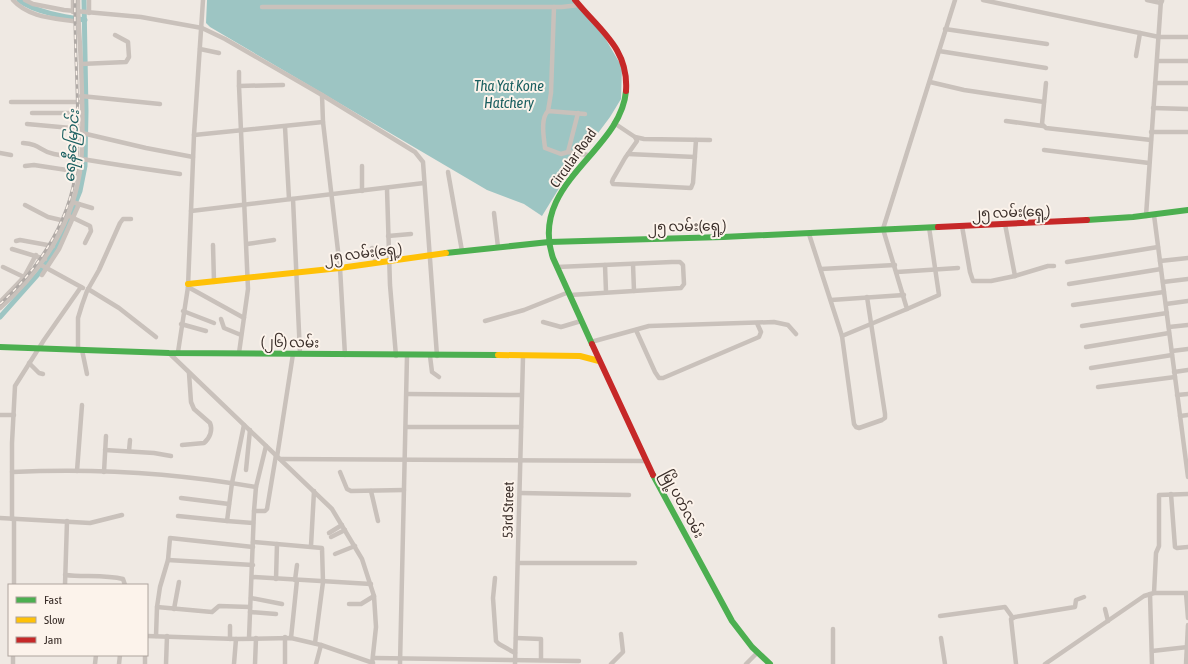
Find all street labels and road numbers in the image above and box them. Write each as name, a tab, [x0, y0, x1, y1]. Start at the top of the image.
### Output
street label: Circular Road	[546, 126, 600, 190]
street label: ၂၅ လမ်း(ရှေ့)	[971, 201, 1051, 225]
street label: ၂၅ လမ်း(ရှေ့)	[648, 215, 727, 239]
street label: ၂၅ လမ်း(ရှေ့)	[323, 238, 403, 270]
street label: (၂၆) လမ်း	[261, 331, 319, 355]
street label: မြို့ပတ်လမ်း	[655, 466, 709, 543]
street label: 53rd Street	[500, 482, 516, 538]

